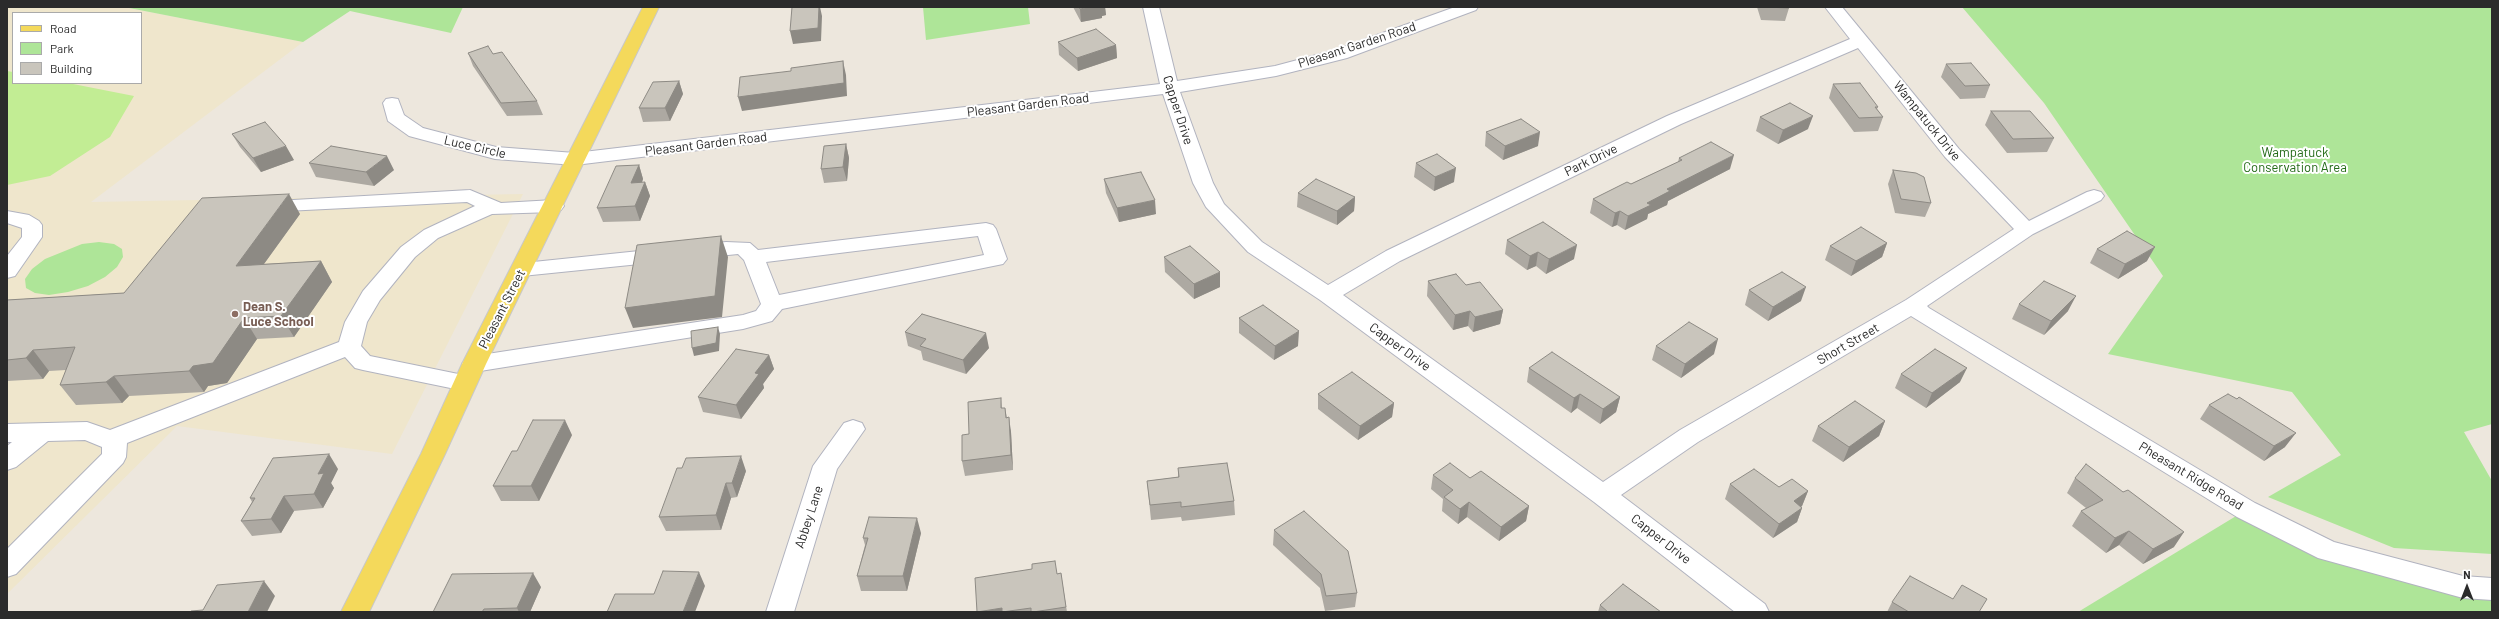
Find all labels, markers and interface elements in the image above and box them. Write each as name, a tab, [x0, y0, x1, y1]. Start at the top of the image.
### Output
legend	[12, 12, 142, 84]
street label: Pleasant Garden Road	[1296, 19, 1418, 71]
text: Road	[50, 21, 77, 35]
text: Park	[50, 41, 74, 55]
text: Building	[50, 61, 92, 75]
street label: Capper Drive	[1159, 73, 1197, 147]
street label: Wampatuck Drive	[1890, 78, 1964, 164]
street label: Pleasant Garden Road	[966, 90, 1090, 120]
street label: Pleasant Garden Road	[644, 129, 768, 159]
street label: Luce Circle	[442, 132, 508, 162]
street label: Park Drive	[1562, 140, 1620, 180]
park label: Wampatuck Conservation Area	[2243, 145, 2347, 176]
street label: Pleasant Street	[475, 267, 529, 351]
place label: Dean S. Luce School	[243, 299, 314, 330]
marker: Dean S. Luce School	[230, 309, 240, 319]
street label: Capper Drive	[1366, 320, 1434, 374]
street label: Short Street	[1814, 320, 1882, 368]
street label: Pheasant Ridge Road	[2136, 439, 2246, 513]
street label: Abbey Lane	[792, 484, 826, 550]
street label: Capper Drive	[1628, 511, 1694, 567]
north arrow	[2447, 567, 2487, 607]
text: N	[2463, 568, 2471, 581]

